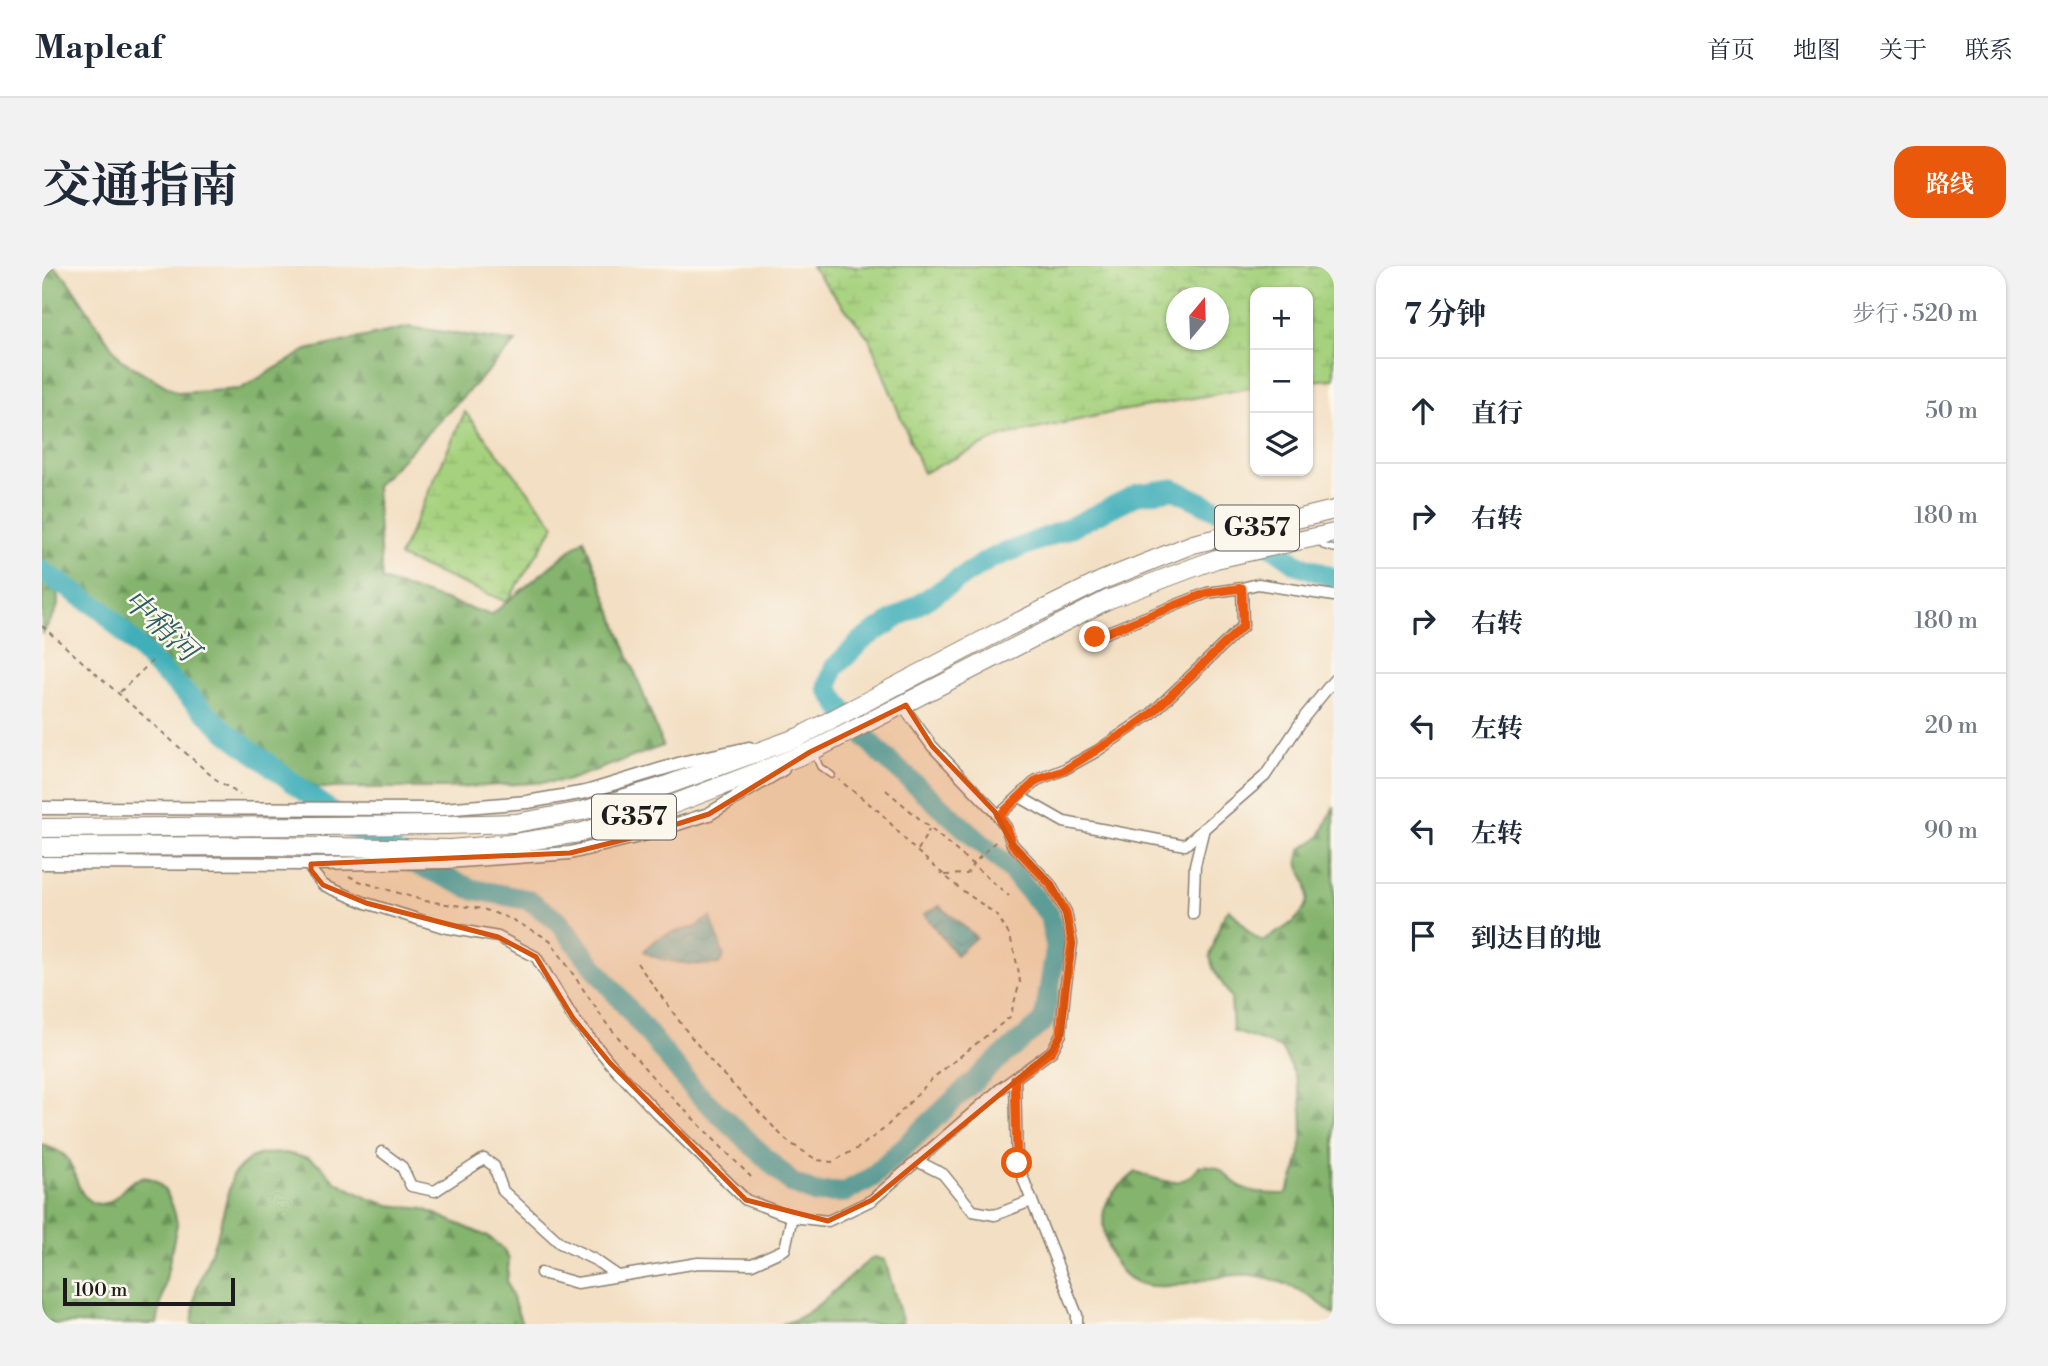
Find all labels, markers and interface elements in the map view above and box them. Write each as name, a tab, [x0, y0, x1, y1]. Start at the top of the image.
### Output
text: Mapleaf	[35, 28, 162, 69]
text: 首页	[1707, 36, 1755, 66]
text: 地图	[1793, 36, 1841, 66]
text: 关于	[1879, 36, 1927, 66]
text: 联系	[1965, 36, 2013, 66]
button: 路线	[1894, 146, 2006, 218]
text: 交通指南	[42, 157, 238, 218]
north arrow	[1166, 287, 1229, 350]
map controls	[1250, 287, 1313, 476]
button: +	[1250, 287, 1313, 350]
text: 7 分钟	[1404, 296, 1487, 334]
text: 步行 · 520 m	[1853, 300, 1978, 328]
button: −	[1250, 350, 1313, 413]
icon: ahead	[1404, 392, 1442, 430]
text: 50 m	[1925, 397, 1978, 425]
text: 直行	[1471, 398, 1523, 430]
button: layers	[1250, 413, 1313, 476]
icon: right	[1404, 497, 1442, 535]
text: 180 m	[1914, 502, 1978, 530]
text: 右转	[1471, 503, 1523, 535]
road number: G357	[1215, 506, 1299, 550]
water label: 中稍河	[114, 581, 210, 674]
icon: right	[1404, 602, 1442, 640]
text: 180 m	[1914, 607, 1978, 635]
text: 右转	[1471, 608, 1523, 640]
route end	[1079, 621, 1110, 652]
icon: left	[1404, 707, 1442, 745]
text: 20 m	[1925, 712, 1978, 740]
text: 左转	[1471, 713, 1523, 745]
road number: G357	[592, 794, 676, 839]
icon: left	[1404, 812, 1442, 850]
text: 90 m	[1924, 817, 1978, 845]
text: 左转	[1471, 818, 1523, 850]
icon: arrive	[1404, 917, 1442, 955]
text: 到达目的地	[1471, 923, 1601, 955]
route start	[1001, 1147, 1032, 1178]
scale bar	[63, 1275, 234, 1307]
text: 100 m	[74, 1278, 127, 1302]

